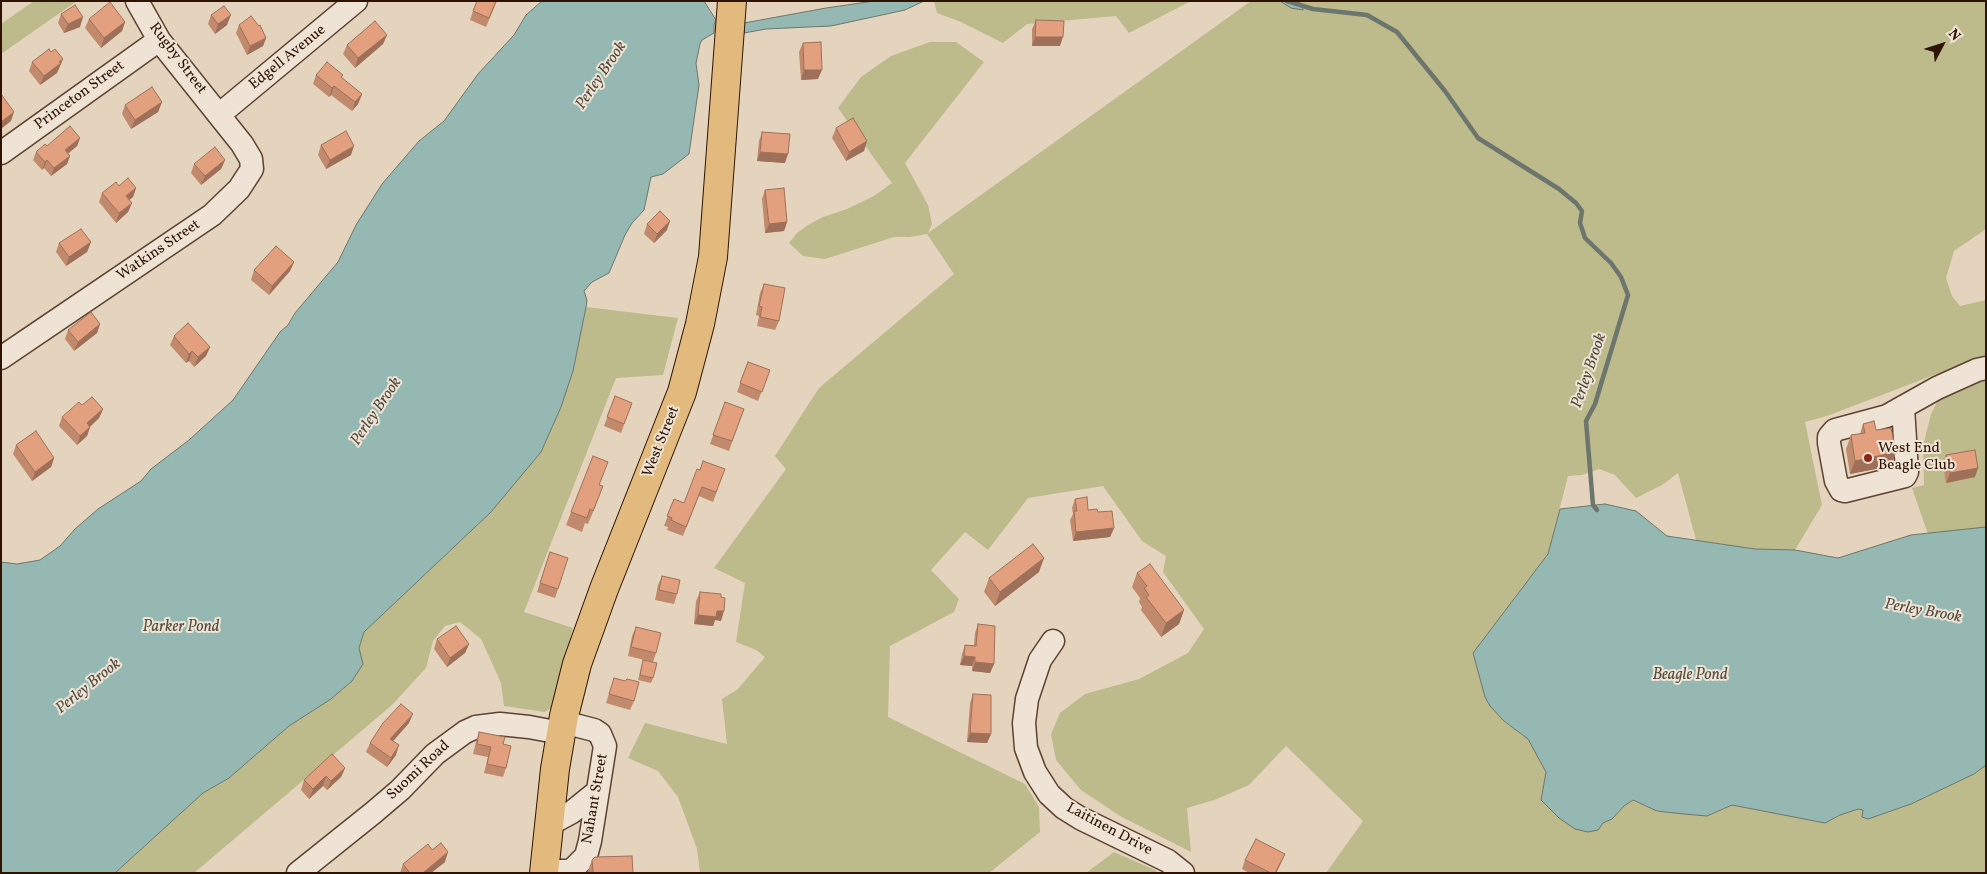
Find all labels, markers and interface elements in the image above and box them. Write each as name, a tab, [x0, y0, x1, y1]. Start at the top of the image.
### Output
street label: Rugby Street	[144, 20, 210, 98]
north arrow	[1917, 20, 1967, 70]
street label: Edgell Avenue	[246, 22, 330, 94]
text: N	[1943, 25, 1964, 45]
water label: Perley Brook	[572, 38, 632, 114]
street label: Princeton Street	[32, 57, 128, 135]
street label: Watkins Street	[114, 216, 204, 286]
water label: Perley Brook	[1568, 331, 1612, 411]
water label: Perley Brook	[347, 374, 407, 450]
street label: West Street	[640, 404, 684, 480]
place label: West End Beagle Club	[1878, 440, 1955, 475]
marker: West End Beagle Club	[1862, 452, 1874, 464]
water label: Perley Brook	[1883, 596, 1963, 628]
water label: Parker Pond	[142, 618, 220, 638]
water label: Perley Brook	[53, 655, 125, 719]
water label: Beagle Pond	[1652, 666, 1728, 686]
street label: Suomi Road	[384, 737, 454, 805]
street label: Nahant Street	[579, 752, 613, 846]
street label: Laitinen Drive	[1063, 800, 1155, 860]

